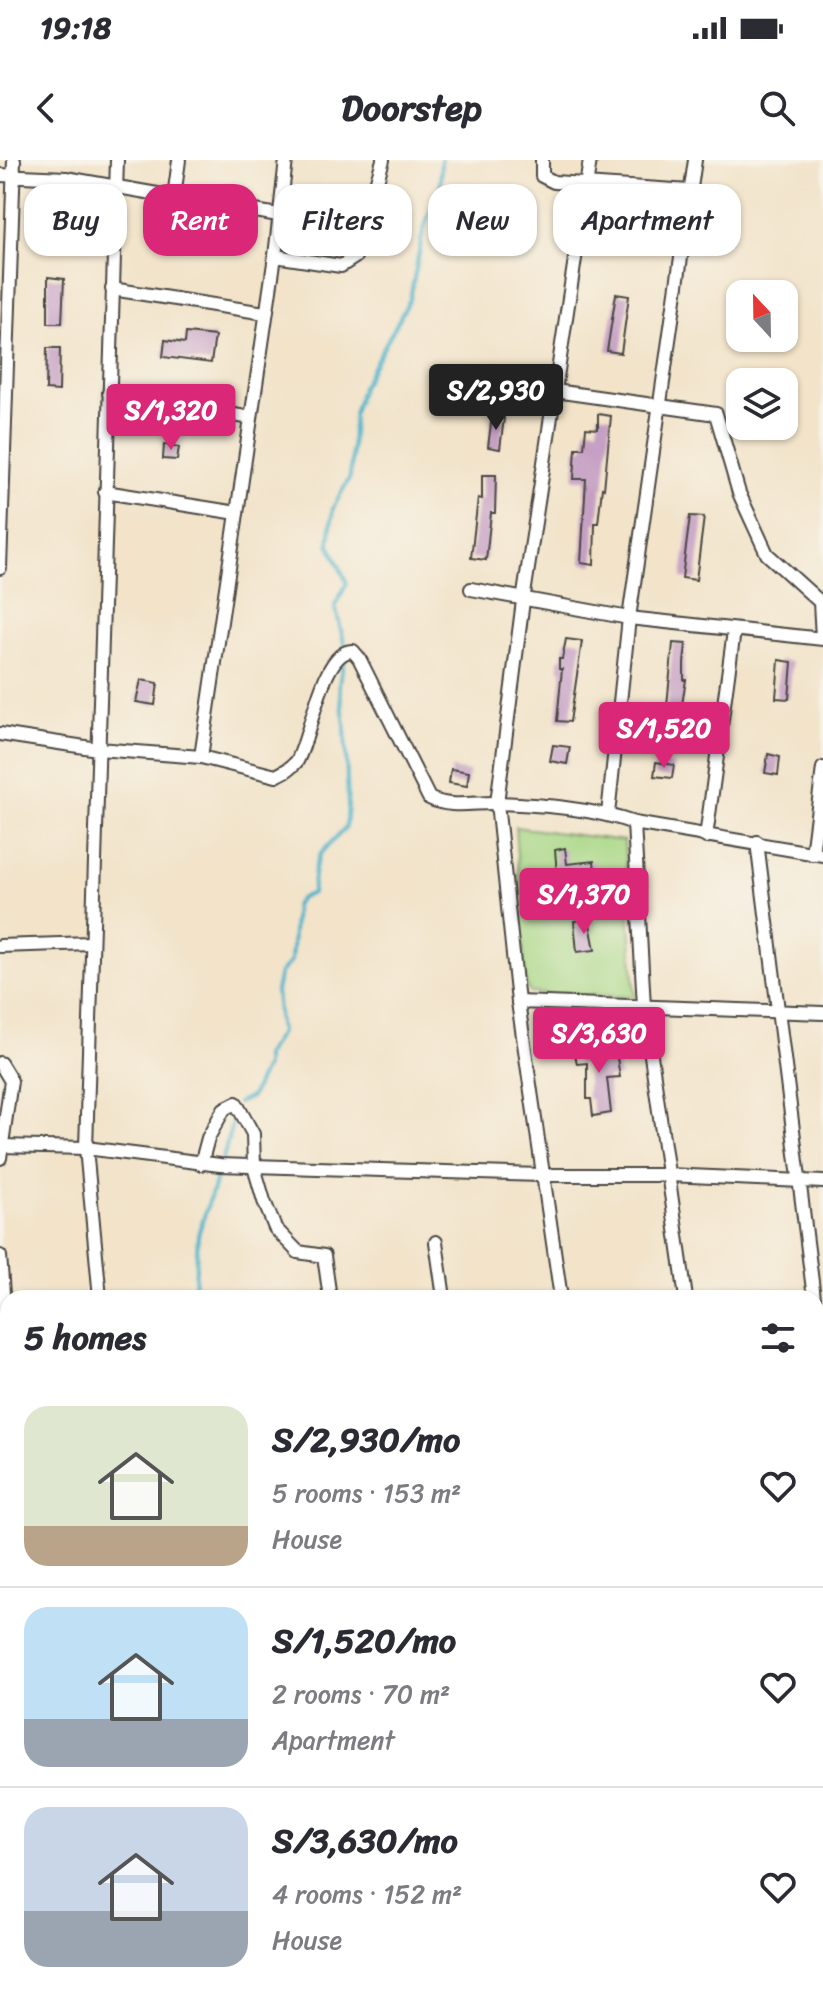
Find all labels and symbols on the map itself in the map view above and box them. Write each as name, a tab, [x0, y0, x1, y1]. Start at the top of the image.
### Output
north arrow	[726, 280, 798, 352]
pin: S/2,930	[422, 364, 570, 432]
pin: S/1,320	[97, 384, 245, 452]
pin: S/1,520	[590, 702, 738, 770]
pin: S/1,370	[510, 868, 658, 936]
pin: S/3,630	[525, 1007, 673, 1075]

